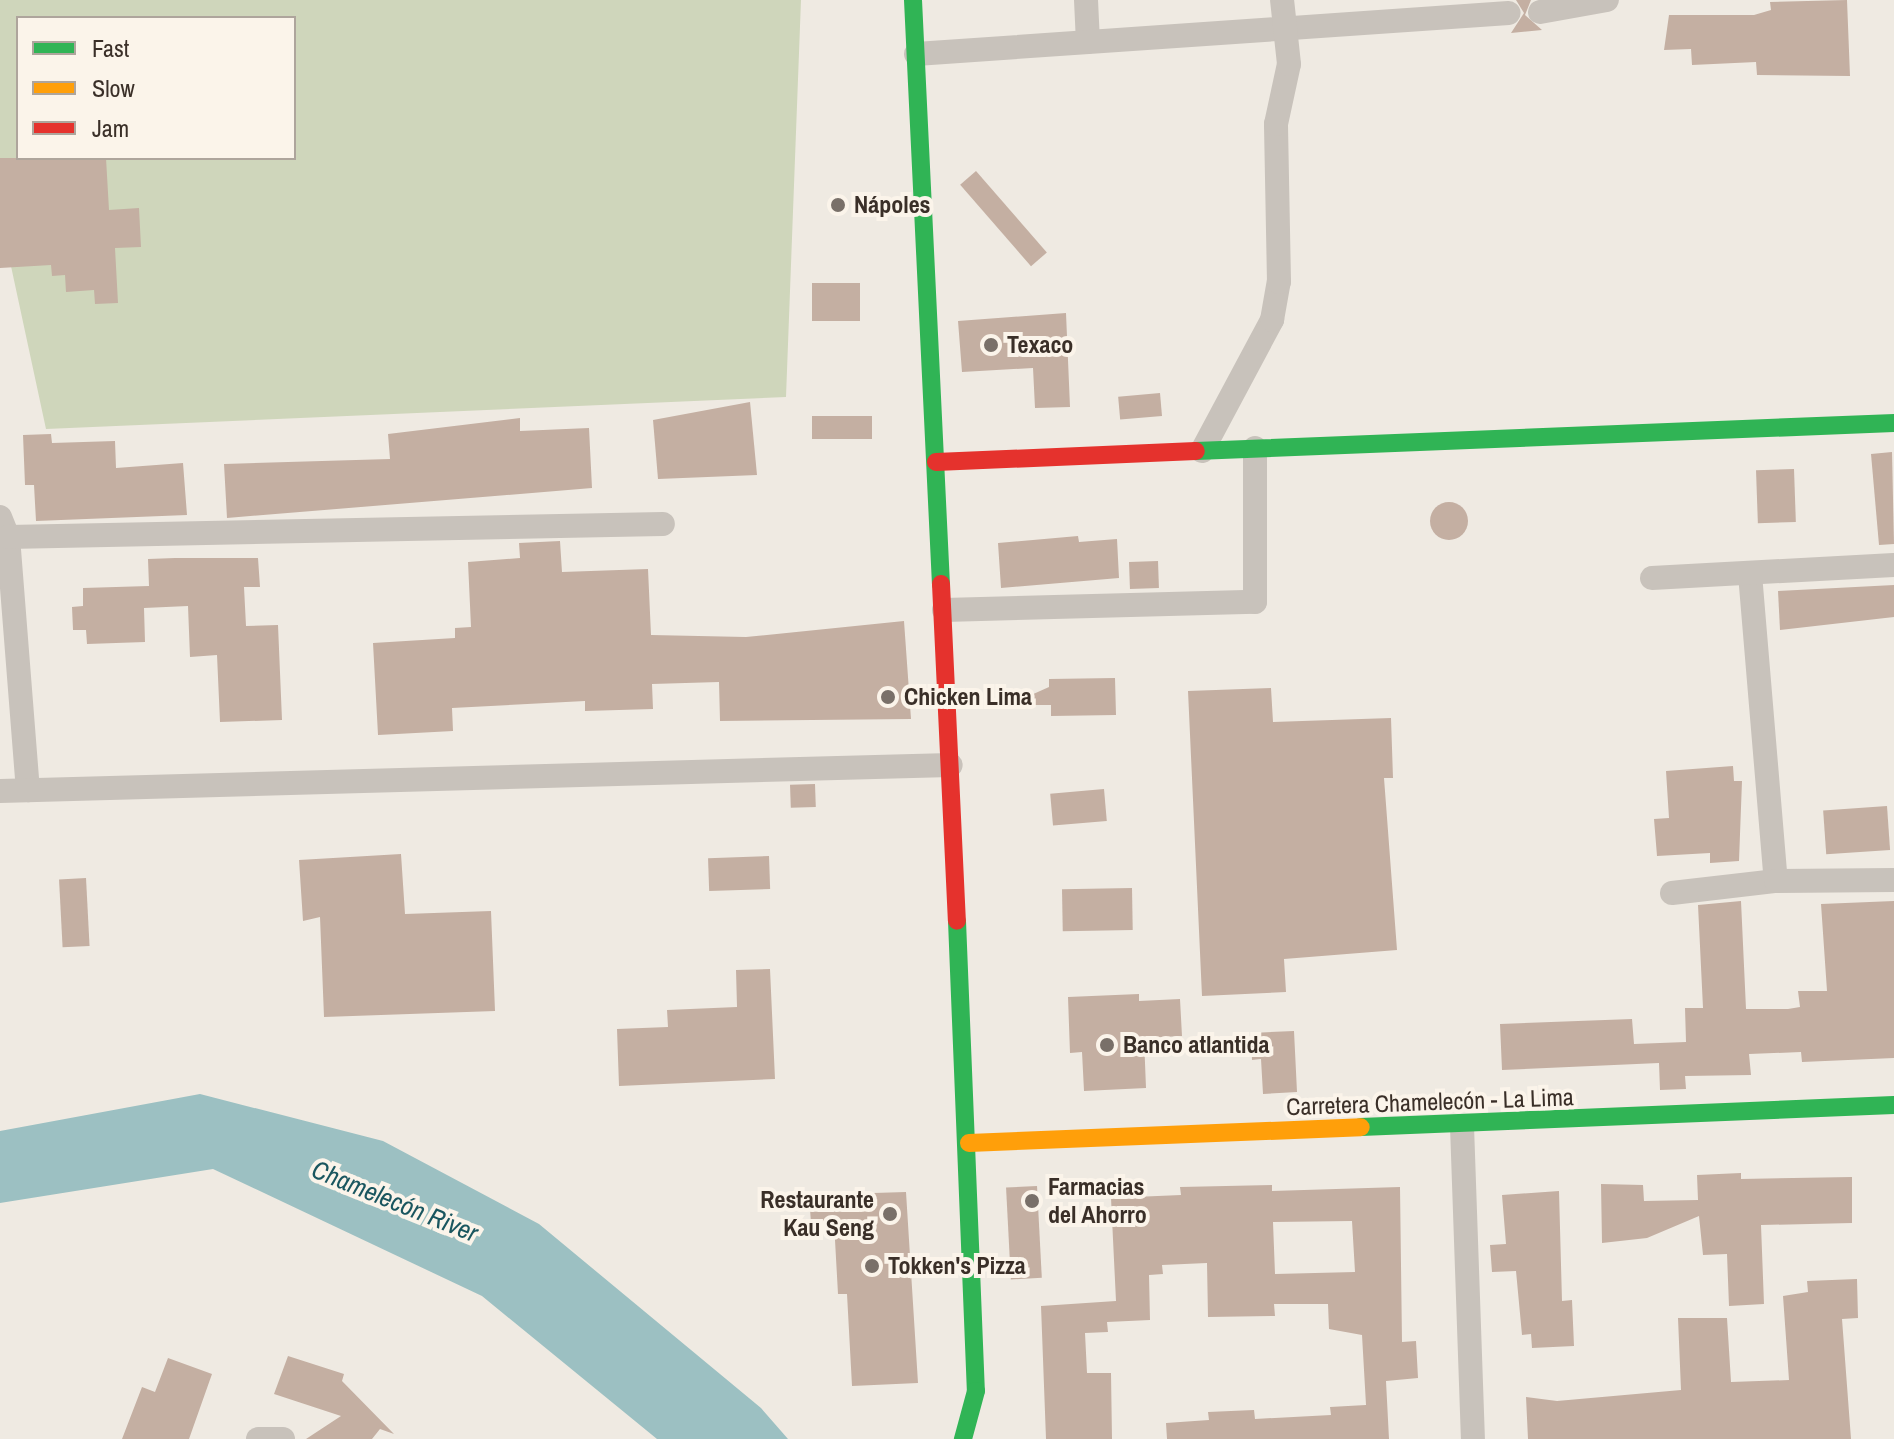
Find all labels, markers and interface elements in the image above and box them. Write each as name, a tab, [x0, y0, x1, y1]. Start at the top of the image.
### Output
legend	[16, 16, 296, 160]
text: Fast	[92, 32, 129, 64]
text: Slow	[92, 72, 135, 104]
text: Jam	[92, 112, 129, 144]
place label: Nápoles	[854, 191, 931, 219]
marker: Nápoles	[829, 196, 847, 214]
place label: Texaco	[1007, 331, 1073, 359]
marker: Texaco	[982, 336, 1000, 354]
place label: Chicken Lima	[904, 683, 1032, 711]
marker: Chicken Lima	[879, 688, 897, 706]
place label: Banco atlantida	[1123, 1031, 1270, 1059]
marker: Banco atlantida	[1098, 1036, 1116, 1054]
street label: Carretera Chamelecón - La Lima	[1286, 1083, 1574, 1121]
water label: Chamelecón River	[307, 1153, 483, 1249]
place label: Farmacias del Ahorro	[1048, 1173, 1148, 1229]
place label: Restaurante Kau Seng	[760, 1186, 874, 1242]
marker: Farmacias del Ahorro	[1023, 1192, 1041, 1210]
marker: Restaurante Kau Seng	[881, 1205, 899, 1223]
place label: Tokken's Pizza	[888, 1252, 1026, 1280]
marker: Tokken's Pizza	[863, 1257, 881, 1275]

